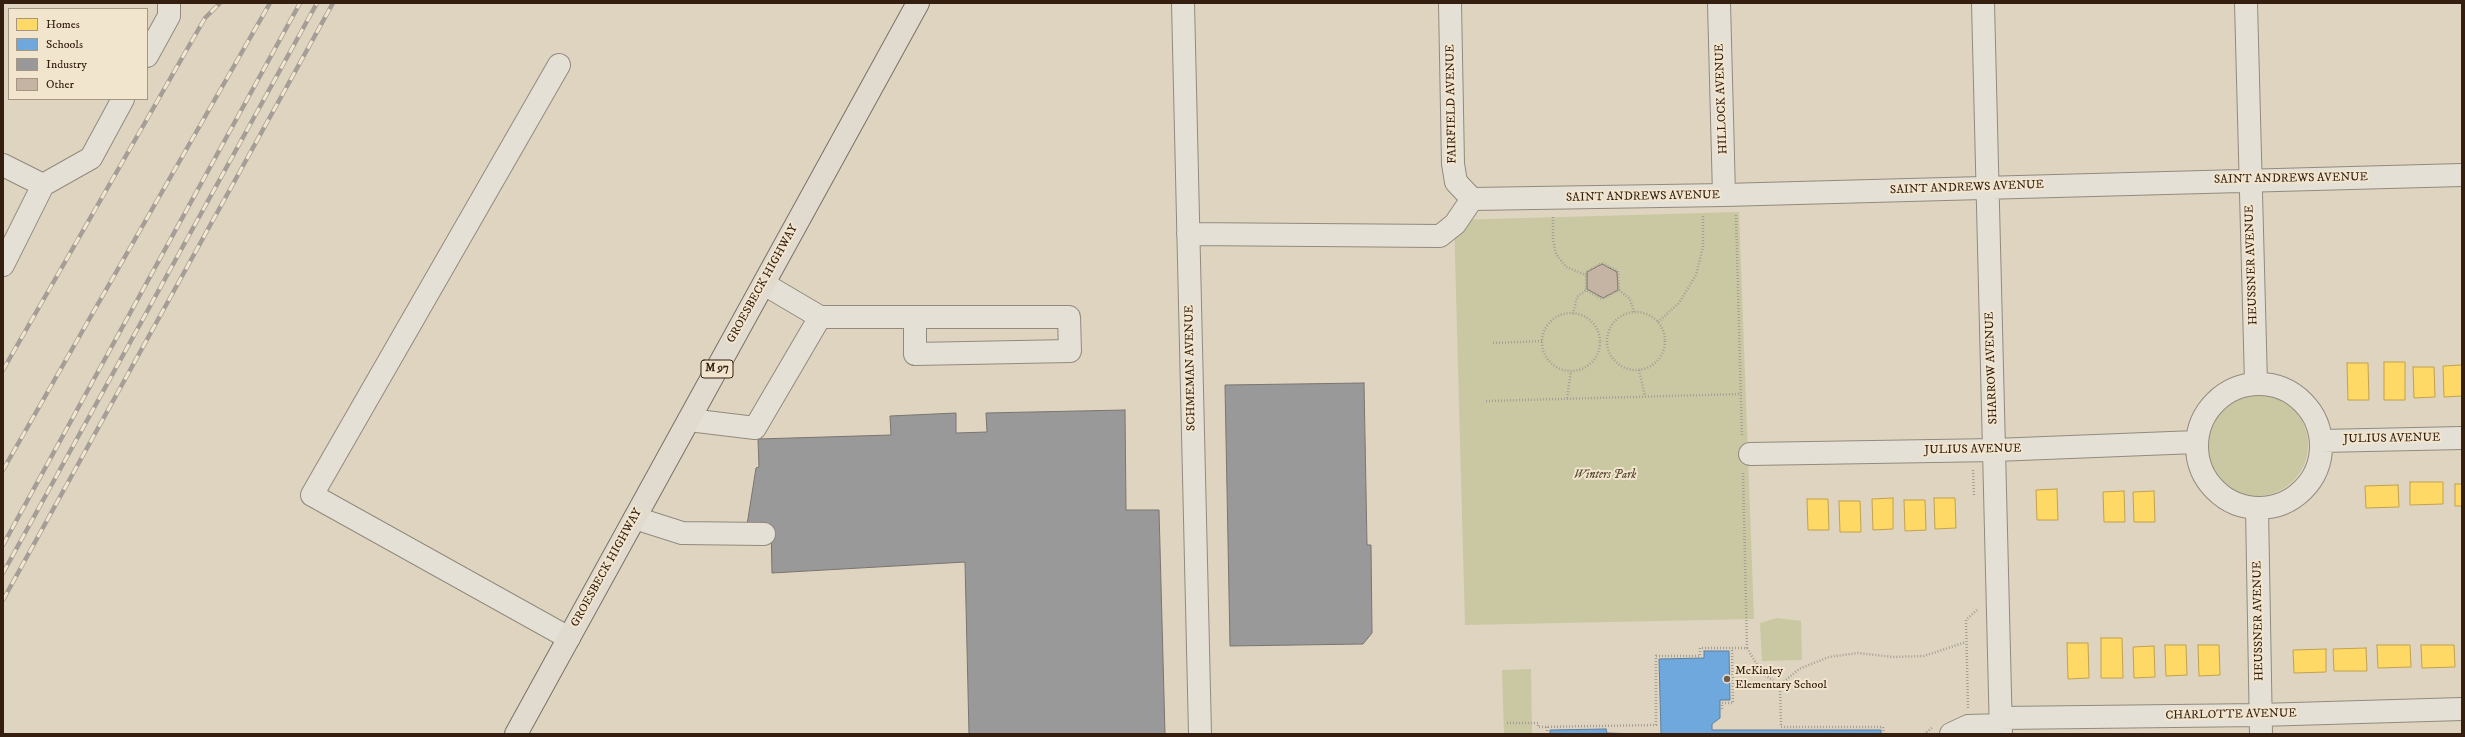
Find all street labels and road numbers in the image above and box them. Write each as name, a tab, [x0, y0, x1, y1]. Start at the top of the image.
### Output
street label: HILLOCK AVENUE	[1713, 43, 1731, 155]
street label: FAIRFIELD AVENUE	[1444, 44, 1460, 164]
street label: SAINT ANDREWS AVENUE	[2214, 170, 2368, 188]
street label: SAINT ANDREWS AVENUE	[1890, 178, 2044, 198]
street label: SAINT ANDREWS AVENUE	[1566, 188, 1720, 206]
street label: HEUSSNER AVENUE	[2243, 205, 2261, 325]
street label: GROESBECK HIGHWAY	[724, 222, 802, 346]
street label: SCHMEMAN AVENUE	[1183, 305, 1199, 431]
street label: SHARROW AVENUE	[1983, 311, 2001, 425]
road number: M 97	[701, 360, 733, 378]
street label: JULIUS AVENUE	[2343, 431, 2441, 447]
street label: JULIUS AVENUE	[1924, 442, 2022, 458]
street label: GROESBECK HIGHWAY	[568, 506, 646, 630]
street label: HEUSSNER AVENUE	[2251, 561, 2267, 681]
street label: CHARLOTTE AVENUE	[2165, 707, 2297, 723]

